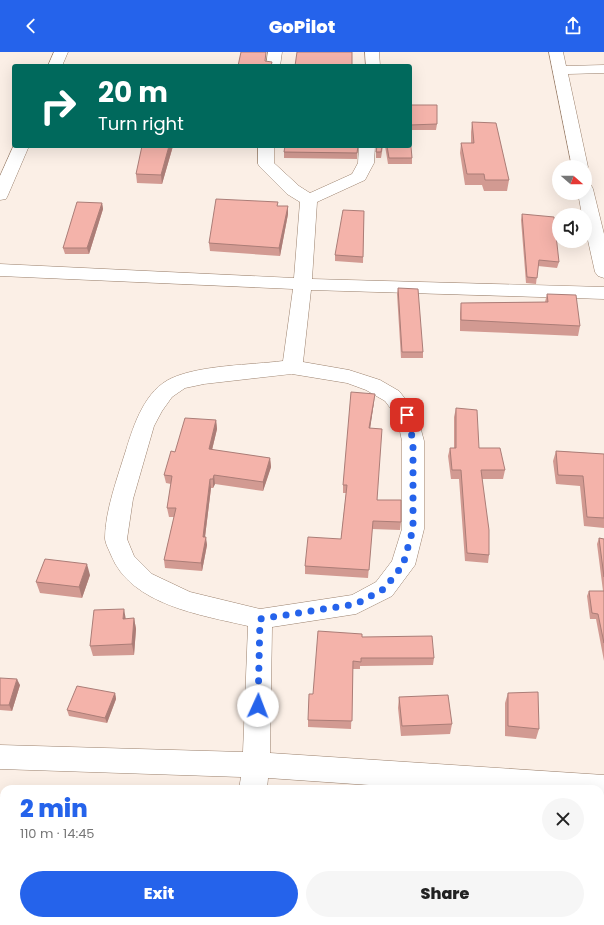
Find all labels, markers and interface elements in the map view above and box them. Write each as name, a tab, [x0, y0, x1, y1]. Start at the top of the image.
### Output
text: GoPilot	[269, 14, 335, 39]
icon: back	[20, 15, 42, 37]
icon: share	[562, 15, 584, 37]
text: 20 m	[98, 73, 168, 112]
icon: right	[32, 80, 84, 132]
text: Turn right	[98, 111, 184, 136]
north arrow	[552, 160, 592, 200]
map controls	[552, 160, 592, 248]
button: sound	[552, 208, 592, 248]
pin	[390, 398, 424, 432]
icon: arrive	[396, 404, 418, 426]
position arrow	[237, 685, 279, 727]
text: 2 min	[20, 792, 88, 825]
button: close	[542, 798, 584, 840]
text: 110 m · 14:45	[20, 824, 95, 843]
button: Exit	[20, 871, 298, 917]
button: Share	[306, 871, 584, 917]

